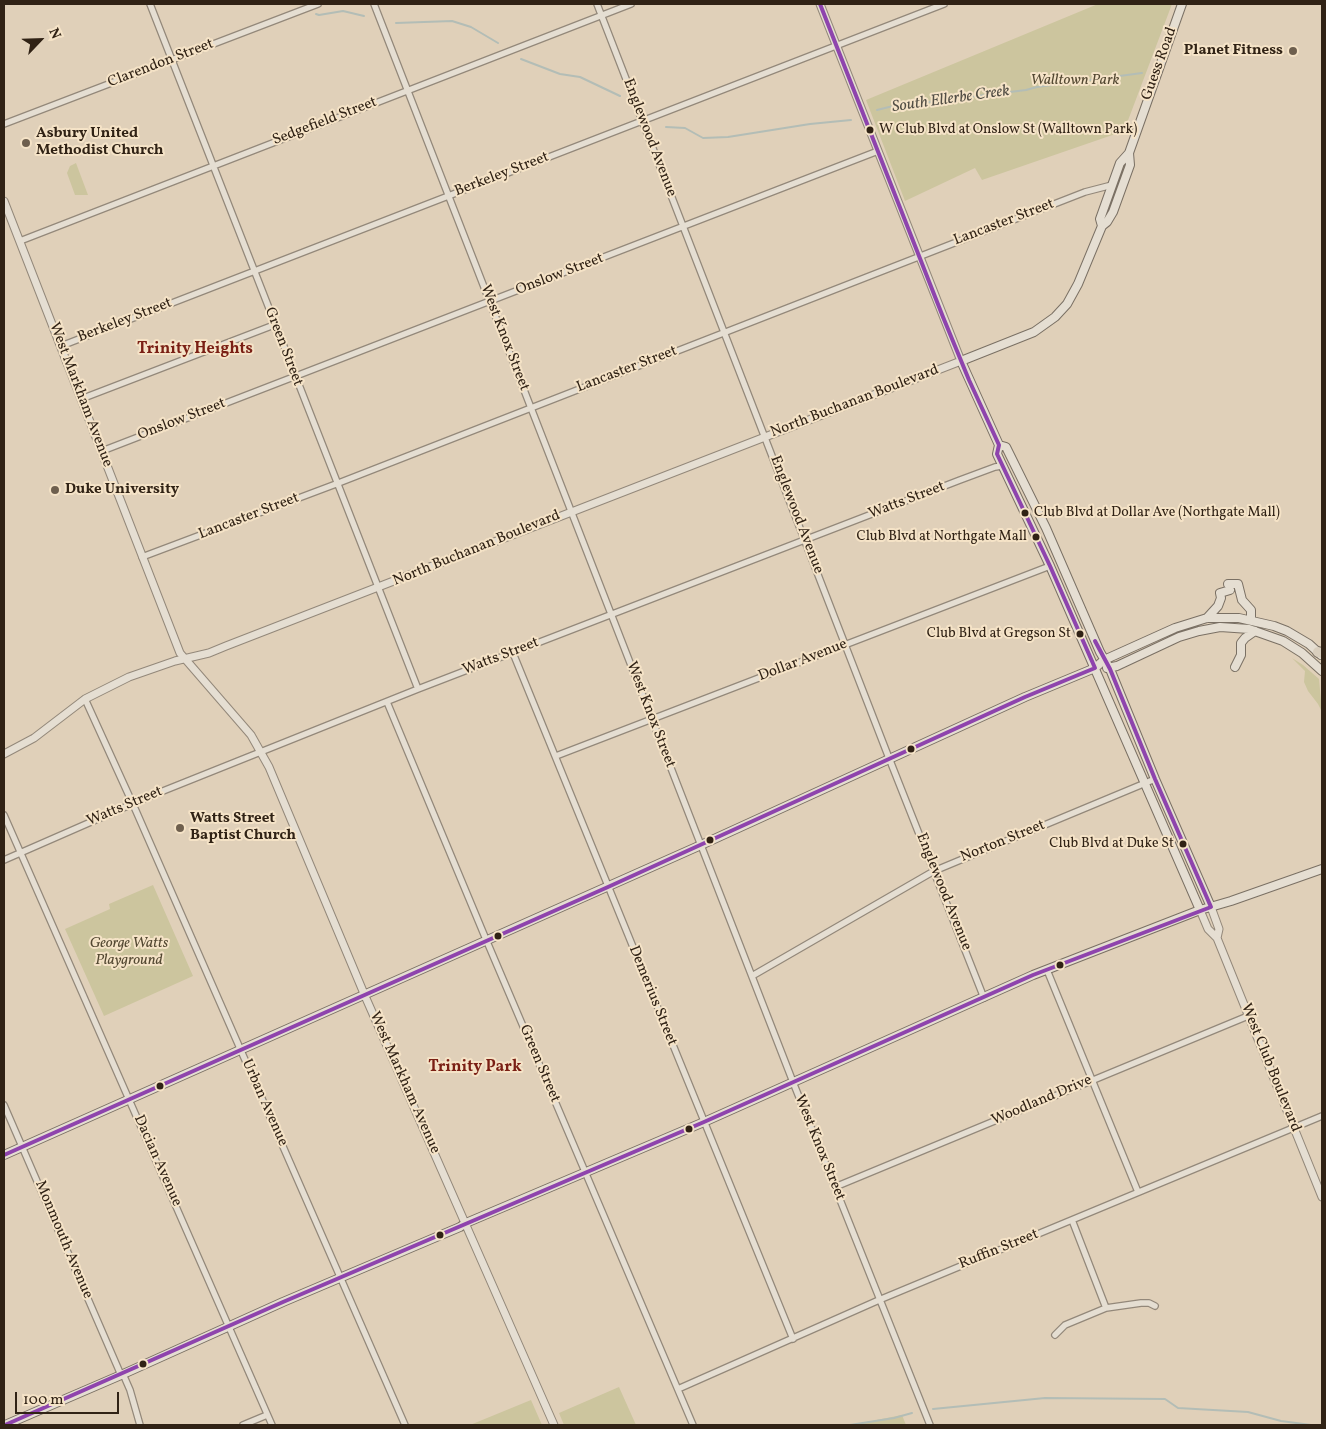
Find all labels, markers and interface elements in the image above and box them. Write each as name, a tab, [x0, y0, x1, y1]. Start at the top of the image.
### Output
north arrow	[15, 15, 65, 65]
text: N	[43, 25, 65, 42]
street label: Guess Road	[1139, 25, 1181, 103]
street label: Clarendon Street	[106, 36, 216, 92]
place label: Planet Fitness	[1184, 42, 1283, 60]
marker: Planet Fitness	[1287, 45, 1299, 57]
park label: Walltown Park	[1031, 72, 1119, 90]
street label: Englewood Avenue	[618, 76, 680, 200]
water label: South Ellerbe Creek	[891, 82, 1011, 118]
street label: Sedgefield Street	[270, 94, 380, 150]
place label: W Club Blvd at Onslow St (Walltown Park)	[879, 122, 1137, 138]
place label: Asbury United Methodist Church	[36, 125, 164, 160]
marker: W Club Blvd at Onslow St (Walltown Park)	[865, 125, 875, 135]
marker: Asbury United Methodist Church	[20, 137, 32, 149]
street label: Berkeley Street	[452, 149, 552, 201]
street label: Lancaster Street	[951, 196, 1057, 250]
street label: Onslow Street	[514, 250, 606, 300]
street label: West Knox Street	[475, 282, 533, 394]
street label: Berkeley Street	[75, 295, 175, 347]
street label: Green Street	[260, 305, 306, 389]
street label: West Markham Avenue	[44, 320, 116, 470]
district label: Trinity Heights	[137, 340, 253, 360]
street label: Lancaster Street	[574, 343, 680, 397]
street label: North Buchanan Boulevard	[768, 362, 942, 442]
street label: Onslow Street	[136, 395, 228, 445]
street label: Englewood Avenue	[765, 453, 827, 577]
street label: Watts Street	[866, 478, 948, 524]
place label: Duke University	[65, 481, 179, 499]
marker: Duke University	[49, 484, 61, 496]
street label: Lancaster Street	[196, 490, 302, 544]
place label: Club Blvd at Dollar Ave (Northgate Mall)	[1034, 505, 1280, 521]
street label: North Buchanan Boulevard	[391, 507, 563, 591]
marker: Club Blvd at Dollar Ave (Northgate Mall)	[1020, 508, 1030, 518]
place label: Club Blvd at Northgate Mall	[857, 529, 1027, 545]
marker: Club Blvd at Northgate Mall	[1031, 532, 1041, 542]
place label: Club Blvd at Gregson St	[927, 626, 1071, 642]
marker: Club Blvd at Gregson St	[1075, 629, 1085, 639]
street label: Watts Street	[460, 634, 542, 680]
street label: Dollar Avenue	[756, 636, 850, 686]
street label: West Knox Street	[621, 659, 679, 771]
unlabelled marker	[906, 744, 916, 754]
street label: Watts Street	[84, 783, 166, 831]
place label: Watts Street Baptist Church	[190, 810, 296, 845]
street label: Norton Street	[958, 817, 1048, 867]
marker: Watts Street Baptist Church	[174, 822, 186, 834]
street label: Englewood Avenue	[911, 831, 975, 953]
unlabelled marker	[705, 835, 715, 845]
place label: Club Blvd at Duke St	[1049, 836, 1174, 852]
marker: Club Blvd at Duke St	[1178, 839, 1188, 849]
unlabelled marker	[493, 931, 503, 941]
park label: George Watts Playground	[90, 935, 168, 970]
street label: Demerius Street	[624, 943, 680, 1049]
unlabelled marker	[1055, 960, 1065, 970]
street label: West Club Boulevard	[1236, 1001, 1304, 1135]
street label: West Markham Avenue	[365, 1009, 443, 1157]
street label: Green Street	[515, 1022, 563, 1106]
street label: Urban Avenue	[237, 1057, 291, 1149]
district label: Trinity Park	[428, 1058, 522, 1078]
street label: Woodland Drive	[989, 1072, 1095, 1130]
unlabelled marker	[155, 1081, 165, 1091]
street label: West Knox Street	[790, 1092, 848, 1204]
street label: Dacian Avenue	[129, 1113, 185, 1209]
unlabelled marker	[684, 1124, 694, 1134]
street label: Monmouth Avenue	[30, 1178, 96, 1302]
street label: Ruffin Street	[957, 1226, 1041, 1274]
unlabelled marker	[435, 1230, 445, 1240]
unlabelled marker	[138, 1359, 148, 1369]
scale bar	[18, 1382, 121, 1414]
text: 100 m	[23, 1390, 63, 1411]

